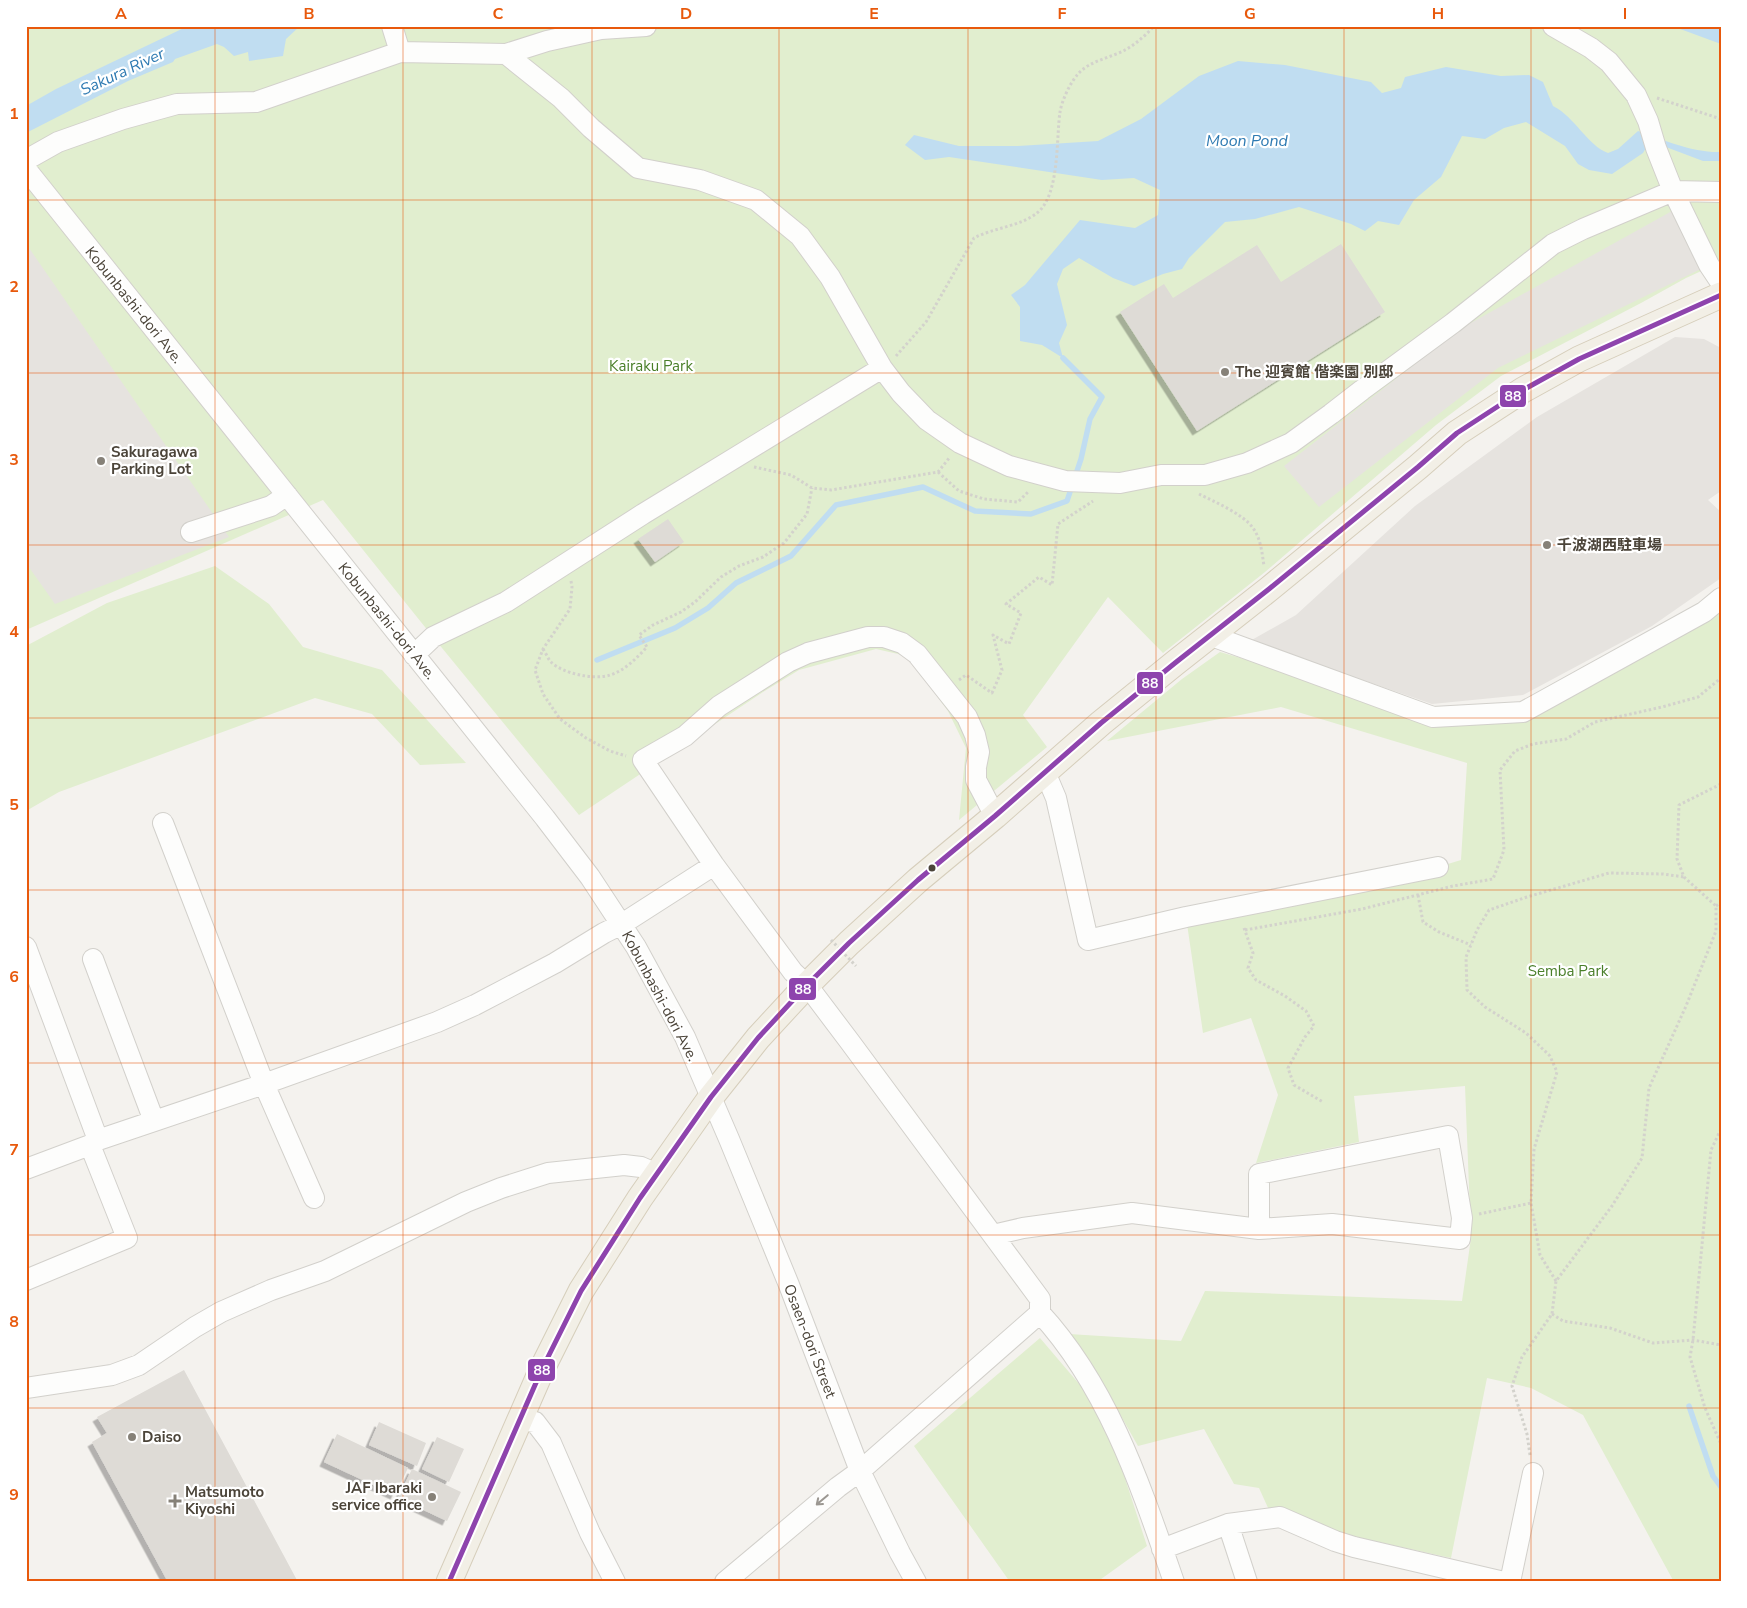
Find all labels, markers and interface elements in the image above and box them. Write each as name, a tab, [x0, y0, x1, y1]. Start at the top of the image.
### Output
text: A	[115, 3, 127, 25]
text: B	[303, 3, 315, 25]
text: C	[493, 3, 504, 25]
text: D	[680, 3, 692, 25]
text: E	[869, 3, 879, 25]
text: F	[1058, 3, 1067, 25]
text: G	[1244, 3, 1256, 25]
text: H	[1432, 3, 1444, 25]
text: I	[1623, 3, 1627, 25]
water label: Sakura River	[77, 42, 169, 101]
text: 1	[9, 103, 19, 125]
water label: Moon Pond	[1206, 130, 1289, 152]
street label: Kobunbashi-dori Ave.	[81, 242, 187, 368]
text: 2	[9, 276, 19, 298]
park label: Kairaku Park	[609, 356, 693, 376]
place label: The 迎賓館 偕楽園 別邸	[1235, 362, 1393, 382]
marker: The 迎賓館 偕楽園 別邸	[1219, 366, 1231, 378]
line badge: 88	[1499, 384, 1527, 408]
text: 88	[1505, 387, 1521, 406]
place label: Sakuragawa Parking Lot	[111, 442, 197, 479]
text: 3	[9, 449, 19, 471]
marker: Sakuragawa Parking Lot	[95, 455, 107, 467]
place label: 千波湖西駐車場	[1557, 535, 1662, 555]
marker: 千波湖西駐車場	[1541, 539, 1553, 551]
street label: Kobunbashi-dori Ave.	[334, 558, 440, 684]
text: 4	[9, 621, 19, 643]
line badge: 88	[1136, 671, 1164, 695]
text: 88	[1142, 674, 1158, 693]
text: 5	[9, 794, 19, 816]
unlabelled marker	[927, 863, 937, 873]
street label: Kobunbashi-dori Ave.	[617, 927, 703, 1065]
park label: Semba Park	[1528, 961, 1609, 981]
text: 6	[9, 966, 19, 988]
line badge: 88	[788, 977, 817, 1001]
text: 88	[795, 980, 811, 999]
text: 7	[9, 1139, 19, 1161]
street label: Osaen-dori Street	[779, 1281, 841, 1402]
text: 8	[9, 1311, 19, 1333]
line badge: 88	[527, 1358, 556, 1382]
text: 88	[534, 1361, 550, 1380]
place label: Daiso	[142, 1427, 182, 1447]
marker: Daiso	[126, 1431, 138, 1443]
place label: JAF Ibaraki service office	[331, 1478, 422, 1515]
place label: Matsumoto Kiyoshi	[185, 1482, 264, 1519]
text: 9	[9, 1484, 19, 1506]
marker: JAF Ibaraki service office	[426, 1491, 438, 1503]
marker: Matsumoto Kiyoshi	[169, 1495, 181, 1507]
one-way arrow	[815, 1495, 828, 1506]

